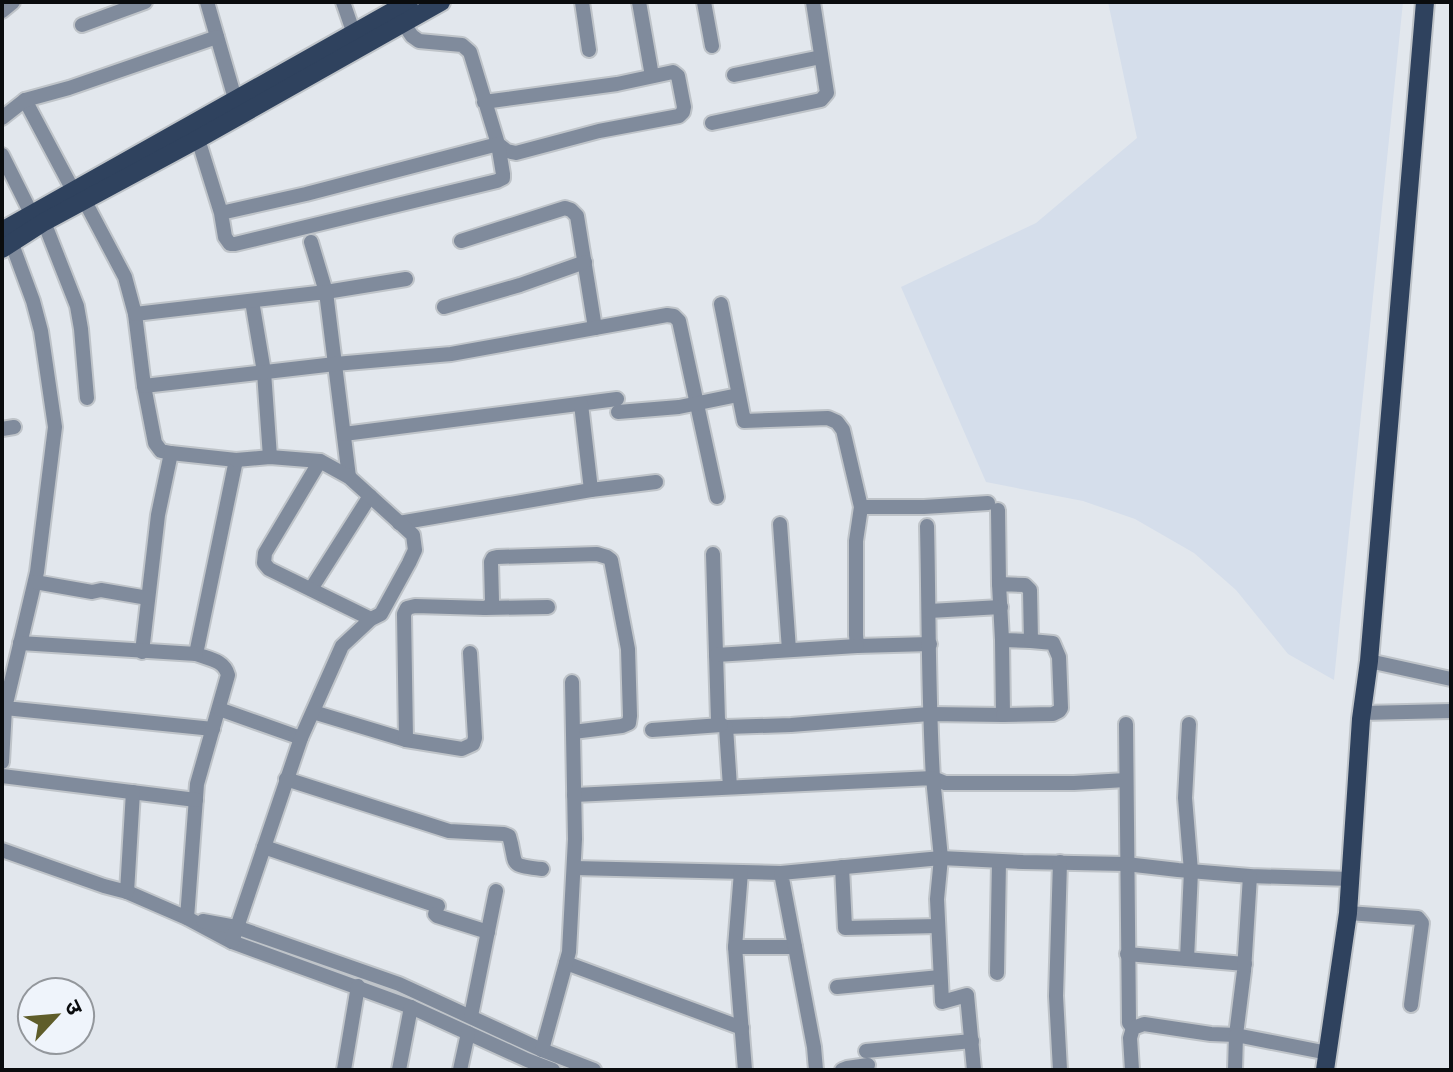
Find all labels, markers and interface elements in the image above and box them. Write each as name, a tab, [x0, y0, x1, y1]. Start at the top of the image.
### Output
north arrow	[16, 976, 96, 1056]
text: उ	[59, 996, 89, 1020]

